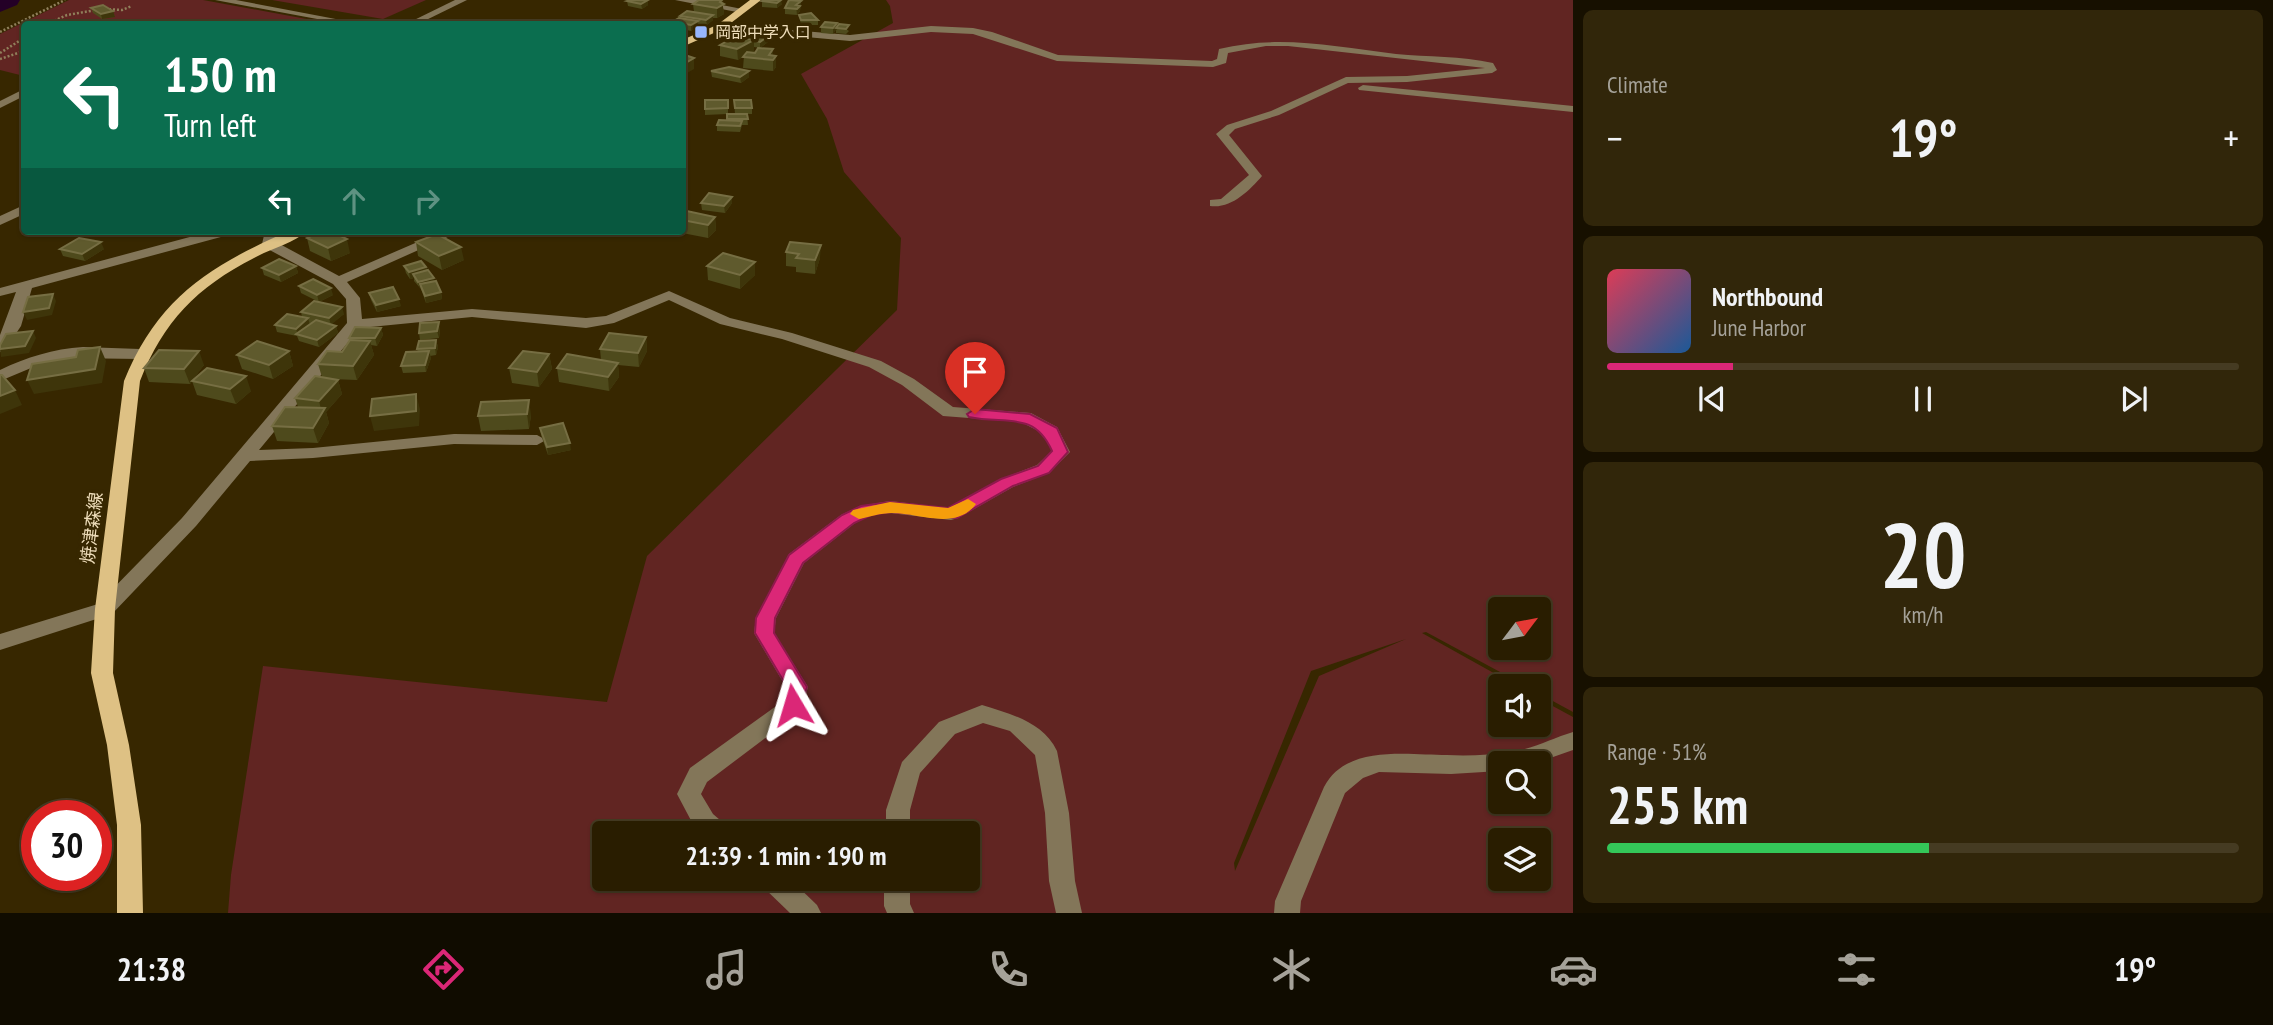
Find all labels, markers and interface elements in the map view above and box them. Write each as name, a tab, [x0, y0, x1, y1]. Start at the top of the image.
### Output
place label: 岡部中学入口	[715, 22, 811, 42]
marker: 岡部中学入口	[693, 24, 709, 40]
text: 150 m	[164, 42, 277, 106]
icon: left	[49, 49, 140, 140]
text: Climate	[1607, 70, 1668, 99]
text: Turn left	[164, 104, 256, 146]
text: 19°	[1889, 104, 1957, 171]
text: −	[1607, 113, 1623, 162]
text: +	[2223, 113, 2239, 162]
icon: left	[262, 182, 300, 220]
icon: ahead	[335, 182, 373, 220]
icon: right	[408, 182, 446, 220]
text: Northbound	[1712, 280, 1823, 313]
text: June Harbor	[1712, 313, 1806, 342]
pin	[945, 342, 1005, 414]
icon: arrive	[956, 353, 994, 391]
icon: previous	[1693, 380, 1731, 418]
icon: pause	[1904, 380, 1942, 418]
icon: next	[2115, 380, 2153, 418]
street label: 焼津森線	[76, 491, 107, 565]
text: 20	[1880, 495, 1967, 613]
north arrow	[1488, 597, 1550, 660]
map controls	[1488, 597, 1551, 891]
text: km/h	[1903, 600, 1943, 629]
position arrow	[756, 668, 830, 742]
button: sound	[1488, 674, 1551, 737]
text: Range · 51%	[1607, 737, 1707, 766]
button: search	[1488, 751, 1551, 814]
text: 255 km	[1607, 771, 1748, 838]
speed limit sign: 30	[21, 800, 112, 891]
button: layers	[1488, 828, 1551, 891]
text: 21:39 · 1 min · 190 m	[686, 839, 886, 872]
icon: directions	[419, 945, 468, 994]
icon: music	[702, 945, 751, 994]
icon: phone	[984, 945, 1033, 994]
icon: climate	[1267, 945, 1316, 994]
icon: car	[1549, 945, 1598, 994]
icon: filters	[1832, 945, 1881, 994]
text: 21:38	[117, 948, 186, 990]
text: 19°	[2114, 948, 2156, 990]

